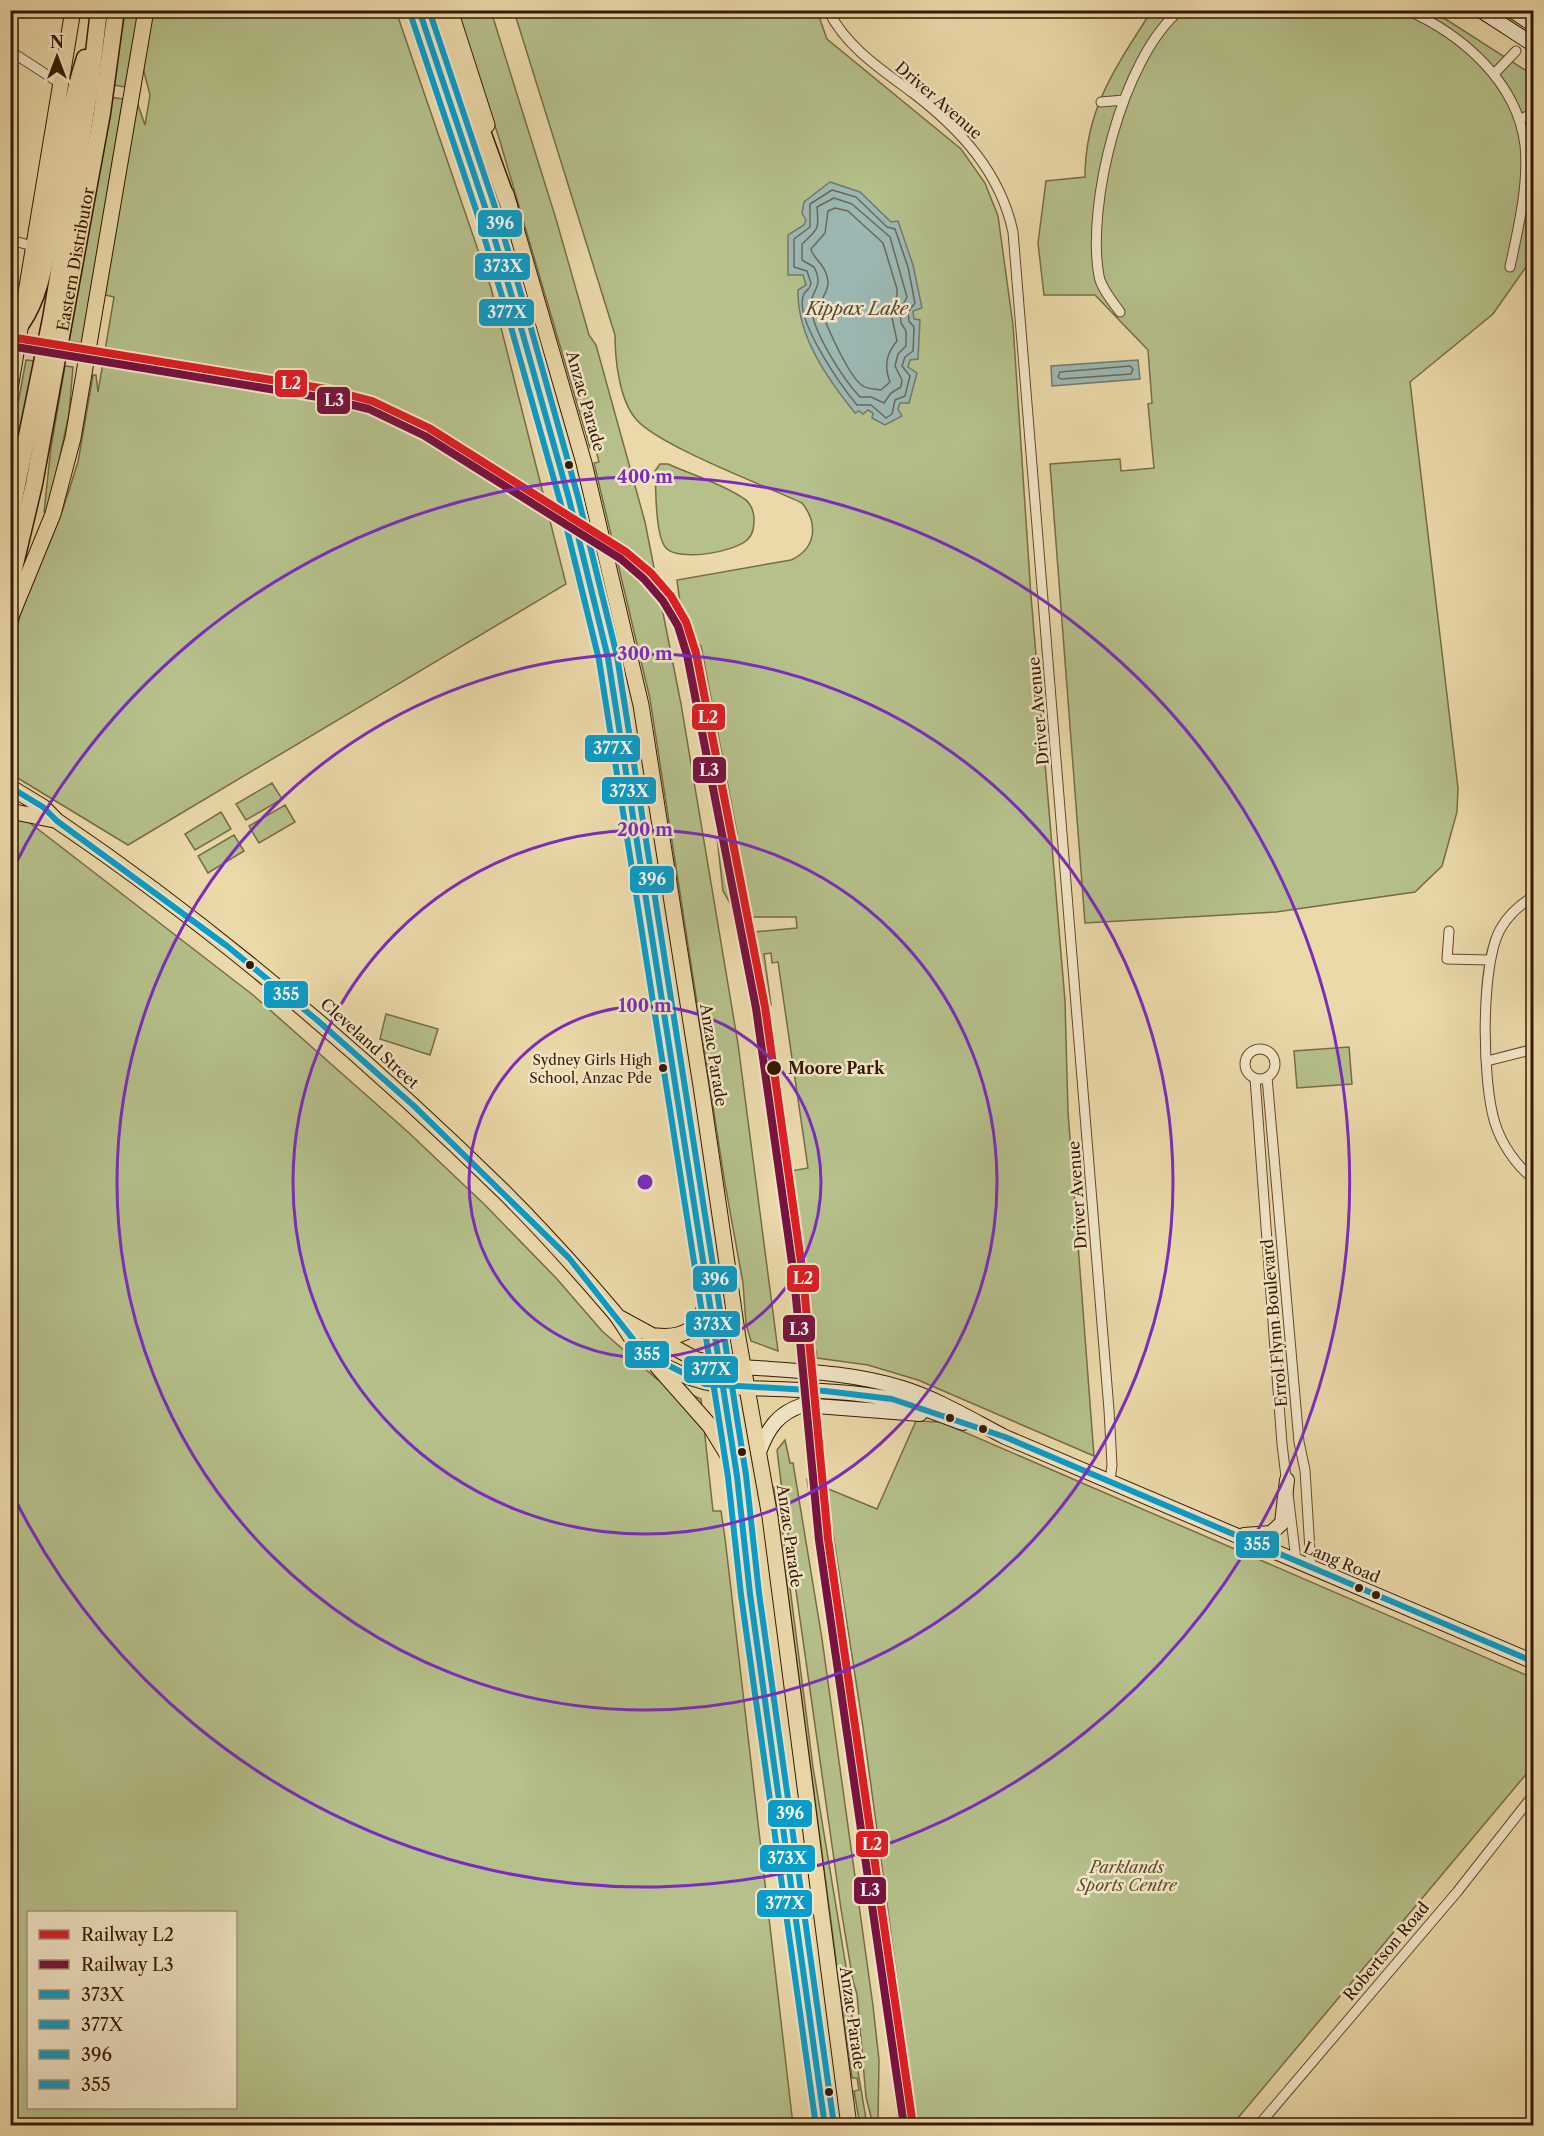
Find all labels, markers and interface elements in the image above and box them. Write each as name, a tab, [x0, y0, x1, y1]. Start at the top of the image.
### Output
north arrow	[27, 27, 87, 87]
text: N	[50, 32, 64, 52]
street label: Driver Avenue	[891, 57, 987, 143]
street label: Eastern Distributor	[52, 186, 98, 333]
line badge: 396	[477, 209, 523, 238]
text: 396	[486, 213, 515, 233]
line badge: 373X	[474, 252, 531, 281]
text: 373X	[483, 256, 524, 276]
line badge: 377X	[478, 298, 535, 327]
water label: Kippax Lake	[804, 298, 909, 320]
text: 377X	[487, 302, 527, 322]
street label: Anzac Parade	[562, 347, 610, 454]
line badge: L2	[274, 369, 308, 398]
text: L2	[281, 373, 301, 393]
line badge: L3	[316, 386, 351, 415]
text: L3	[324, 390, 344, 410]
unlabelled marker	[563, 459, 575, 471]
text: 400 m	[617, 466, 673, 488]
text: 300 m	[617, 643, 673, 665]
street label: Driver Avenue	[1023, 656, 1053, 766]
line badge: L2	[691, 703, 726, 731]
text: L2	[698, 707, 718, 727]
line badge: 377X	[584, 734, 641, 763]
text: 377X	[593, 738, 633, 758]
line badge: L3	[692, 756, 727, 784]
text: L3	[699, 760, 719, 780]
line badge: 373X	[601, 776, 657, 805]
text: 373X	[609, 781, 650, 801]
text: 200 m	[617, 819, 673, 841]
line badge: 396	[629, 865, 675, 894]
text: 396	[638, 869, 667, 889]
unlabelled marker	[244, 959, 256, 971]
line badge: 355	[263, 980, 309, 1009]
text: 355	[273, 984, 300, 1004]
street label: Cleveland Street	[317, 994, 424, 1093]
text: 100 m	[618, 995, 672, 1017]
street label: Anzac Parade	[696, 1001, 732, 1108]
place label: Sydney Girls High School, Anzac Pde	[529, 1051, 652, 1087]
place label: Moore Park	[788, 1058, 885, 1078]
marker: Moore Park	[765, 1059, 783, 1077]
marker: Sydney Girls High School, Anzac Pde	[657, 1062, 669, 1074]
street label: Driver Avenue	[1063, 1140, 1091, 1250]
centre of rings	[635, 1172, 655, 1192]
street label: Errol Flynn Boulevard	[1257, 1238, 1291, 1408]
line badge: L2	[786, 1264, 820, 1293]
line badge: 396	[692, 1265, 738, 1293]
text: L2	[793, 1268, 813, 1288]
text: 396	[701, 1269, 730, 1289]
line badge: 373X	[685, 1310, 741, 1338]
text: 373X	[693, 1314, 734, 1334]
line badge: L3	[782, 1314, 816, 1343]
text: L3	[789, 1319, 809, 1339]
line badge: 355	[624, 1340, 670, 1369]
text: 355	[634, 1344, 661, 1364]
line badge: 377X	[683, 1355, 739, 1384]
text: 377X	[691, 1359, 731, 1379]
unlabelled marker	[944, 1412, 956, 1424]
unlabelled marker	[977, 1423, 989, 1435]
unlabelled marker	[736, 1446, 748, 1458]
street label: Anzac Parade	[773, 1482, 807, 1589]
line badge: 355	[1235, 1530, 1280, 1559]
text: 355	[1244, 1534, 1271, 1554]
street label: Lang Road	[1301, 1537, 1384, 1587]
unlabelled marker	[1353, 1582, 1365, 1594]
unlabelled marker	[1370, 1589, 1382, 1601]
line badge: 396	[767, 1799, 813, 1828]
text: 396	[776, 1803, 805, 1823]
line badge: L2	[855, 1830, 889, 1858]
text: L2	[862, 1834, 882, 1854]
line badge: 373X	[759, 1844, 816, 1873]
text: 373X	[767, 1848, 808, 1868]
park label: Parklands Sports Centre	[1076, 1857, 1178, 1895]
line badge: L3	[853, 1876, 887, 1905]
text: L3	[860, 1880, 880, 1900]
line badge: 377X	[756, 1889, 813, 1918]
text: 377X	[765, 1893, 805, 1913]
street label: Robertson Road	[1339, 1897, 1433, 2005]
legend	[27, 1911, 237, 2109]
text: Railway L2	[81, 1924, 174, 1946]
text: Railway L3	[81, 1954, 174, 1976]
street label: Anzac Parade	[836, 1964, 870, 2071]
text: 373X	[81, 1984, 125, 2006]
text: 377X	[81, 2014, 124, 2036]
text: 396	[81, 2044, 112, 2066]
text: 355	[81, 2074, 110, 2096]
unlabelled marker	[823, 2086, 835, 2098]

